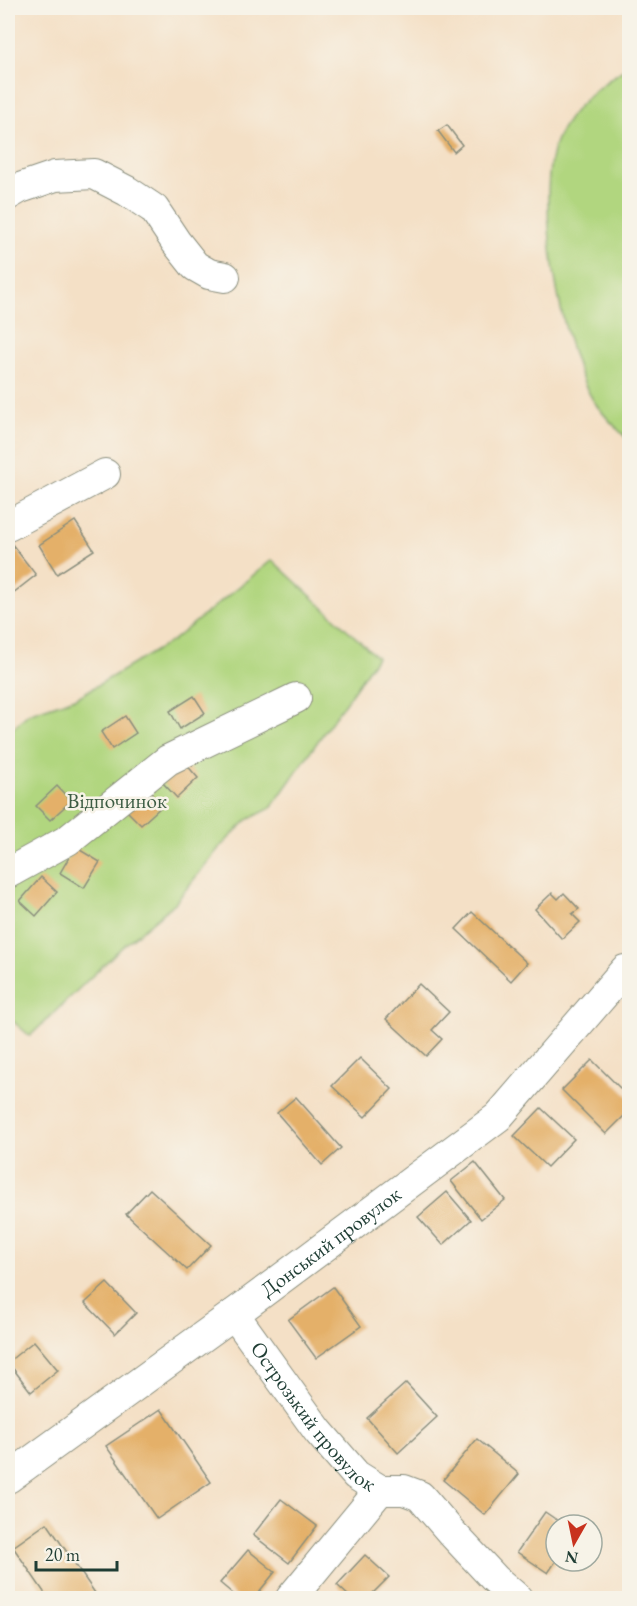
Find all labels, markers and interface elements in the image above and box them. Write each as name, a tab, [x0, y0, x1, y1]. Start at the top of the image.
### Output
park label: Відпочинок	[67, 787, 167, 814]
street label: Донський провулок	[255, 1180, 406, 1303]
street label: Острозький провулок	[245, 1336, 381, 1497]
north arrow	[544, 1513, 604, 1573]
scale bar	[36, 1534, 117, 1572]
text: 20 m	[45, 1543, 80, 1566]
text: N	[564, 1546, 580, 1569]

